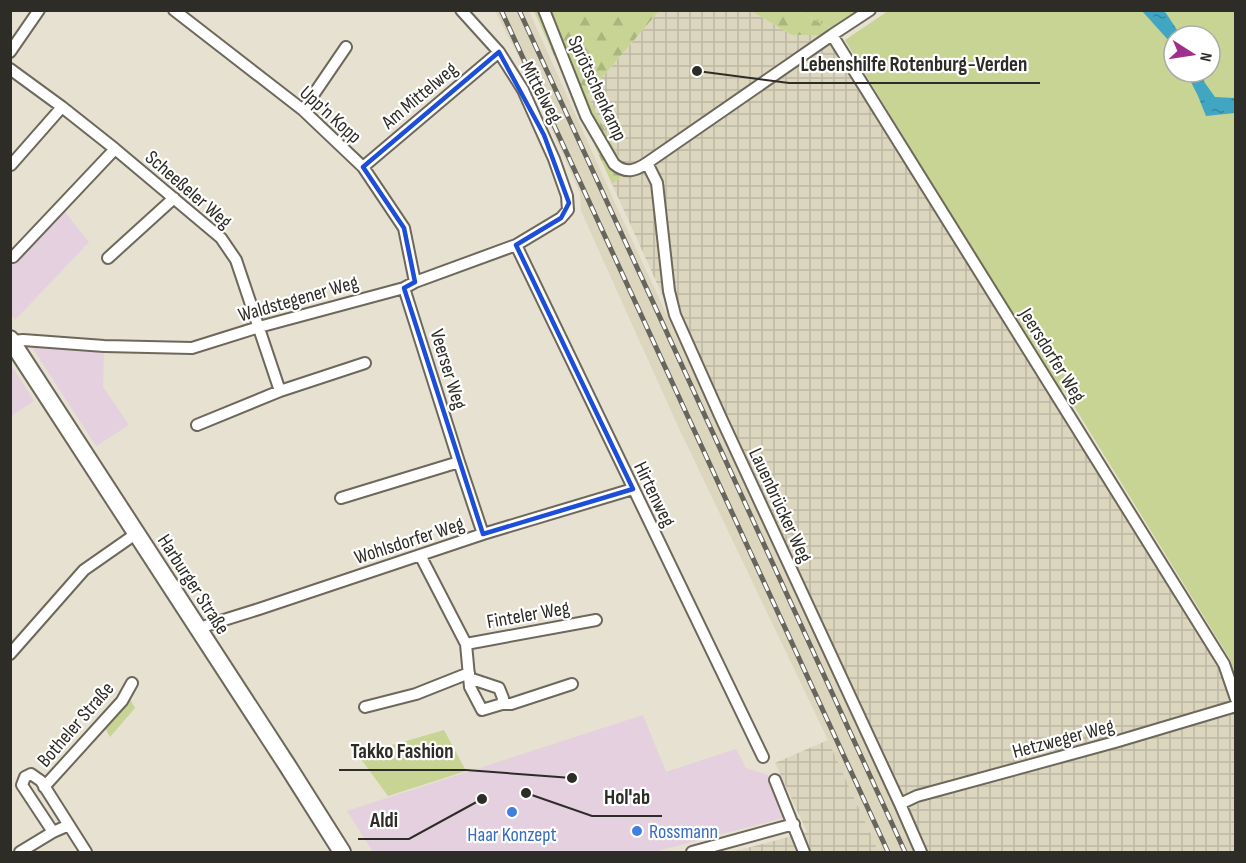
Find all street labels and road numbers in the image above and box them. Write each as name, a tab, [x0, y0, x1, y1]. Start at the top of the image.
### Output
street label: Sprötschenkamp	[562, 32, 632, 145]
street label: Am Mittelweg	[376, 57, 462, 135]
street label: Mittelweg	[515, 57, 567, 127]
street label: Upp'n Kopp	[294, 81, 366, 149]
street label: Scheeßeler Weg	[140, 146, 237, 234]
street label: Waldstegener Weg	[236, 270, 361, 328]
street label: Jeersdorfer Weg	[1013, 303, 1091, 407]
street label: Veerser Weg	[424, 326, 472, 412]
street label: Lauenbrücker Weg	[743, 444, 817, 566]
street label: Hirtenweg	[628, 458, 680, 531]
street label: Wohlsdorfer Weg	[351, 512, 467, 570]
street label: Harburger Straße	[152, 530, 234, 639]
street label: Finteler Weg	[485, 596, 571, 634]
street label: Botheler Straße	[32, 677, 119, 772]
street label: Hetzweger Weg	[1010, 714, 1117, 764]

